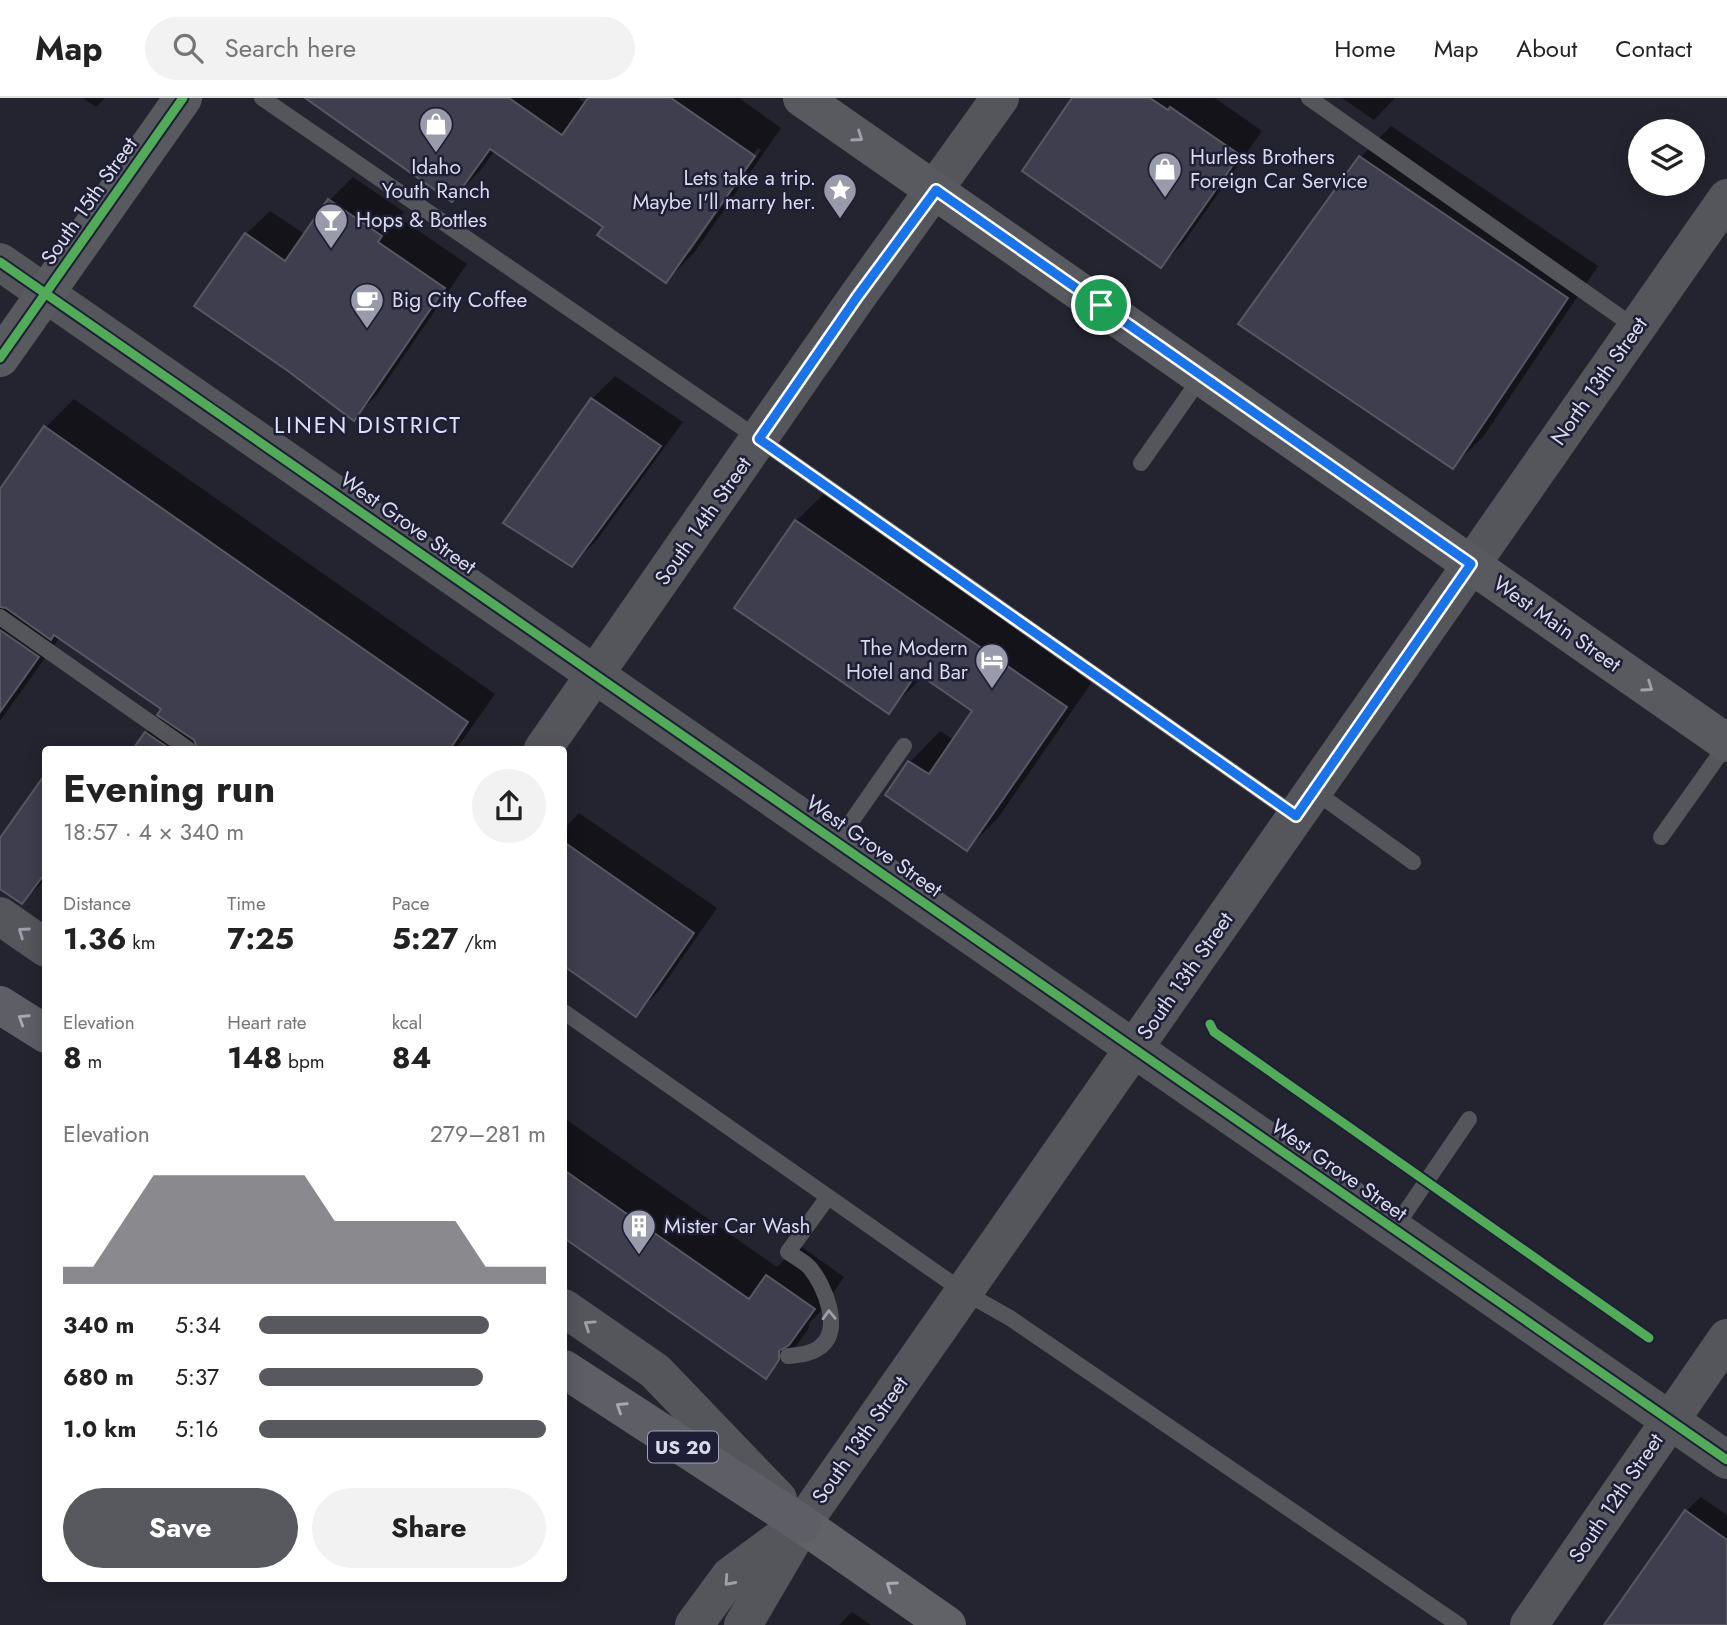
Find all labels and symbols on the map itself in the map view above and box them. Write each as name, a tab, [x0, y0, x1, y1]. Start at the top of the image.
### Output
shop icon: Idaho Youth Ranch	[417, 105, 455, 154]
one-way arrow	[850, 129, 863, 141]
street label: South 15th Street	[34, 131, 144, 271]
place label: Hurless Brothers Foreign Car Service	[1190, 142, 1368, 196]
shop icon: Hurless Brothers Foreign Car Service	[1146, 150, 1184, 199]
place label: Idaho Youth Ranch	[382, 152, 490, 206]
place label: Lets take a trip. Maybe I'll marry her.	[632, 163, 816, 217]
place icon: Lets take a trip. Maybe I'll marry her.	[821, 171, 859, 220]
bar icon: Hops & Bottles	[312, 201, 350, 250]
place label: Hops & Bottles	[356, 205, 487, 235]
pin	[1071, 275, 1131, 335]
cafe icon: Big City Coffee	[348, 281, 386, 330]
place label: Big City Coffee	[392, 285, 528, 315]
street label: North 13th Street	[1543, 311, 1655, 451]
district label: LINEN DISTRICT	[274, 408, 462, 442]
street label: South 14th Street	[648, 451, 758, 591]
street label: West Grove Street	[334, 465, 482, 581]
street label: West Main Street	[1487, 569, 1627, 679]
place label: The Modern Hotel and Bar	[846, 633, 969, 687]
hotel icon: The Modern Hotel and Bar	[973, 641, 1011, 690]
one-way arrow	[1640, 679, 1653, 691]
street label: West Grove Street	[800, 788, 948, 904]
street label: South 13th Street	[1130, 906, 1240, 1046]
one-way arrow	[18, 928, 31, 940]
one-way arrow	[17, 1015, 30, 1028]
street label: West Grove Street	[1265, 1112, 1413, 1228]
building icon: Mister Car Wash	[620, 1207, 658, 1256]
place label: Mister Car Wash	[664, 1211, 811, 1241]
one-way arrow	[821, 1309, 836, 1320]
one-way arrow	[584, 1321, 597, 1334]
street label: South 13th Street	[805, 1370, 915, 1510]
one-way arrow	[616, 1402, 629, 1415]
street label: South 12th Street	[1562, 1427, 1670, 1569]
road number: US 20	[648, 1432, 718, 1462]
one-way arrow	[725, 1573, 737, 1586]
one-way arrow	[886, 1582, 899, 1594]

